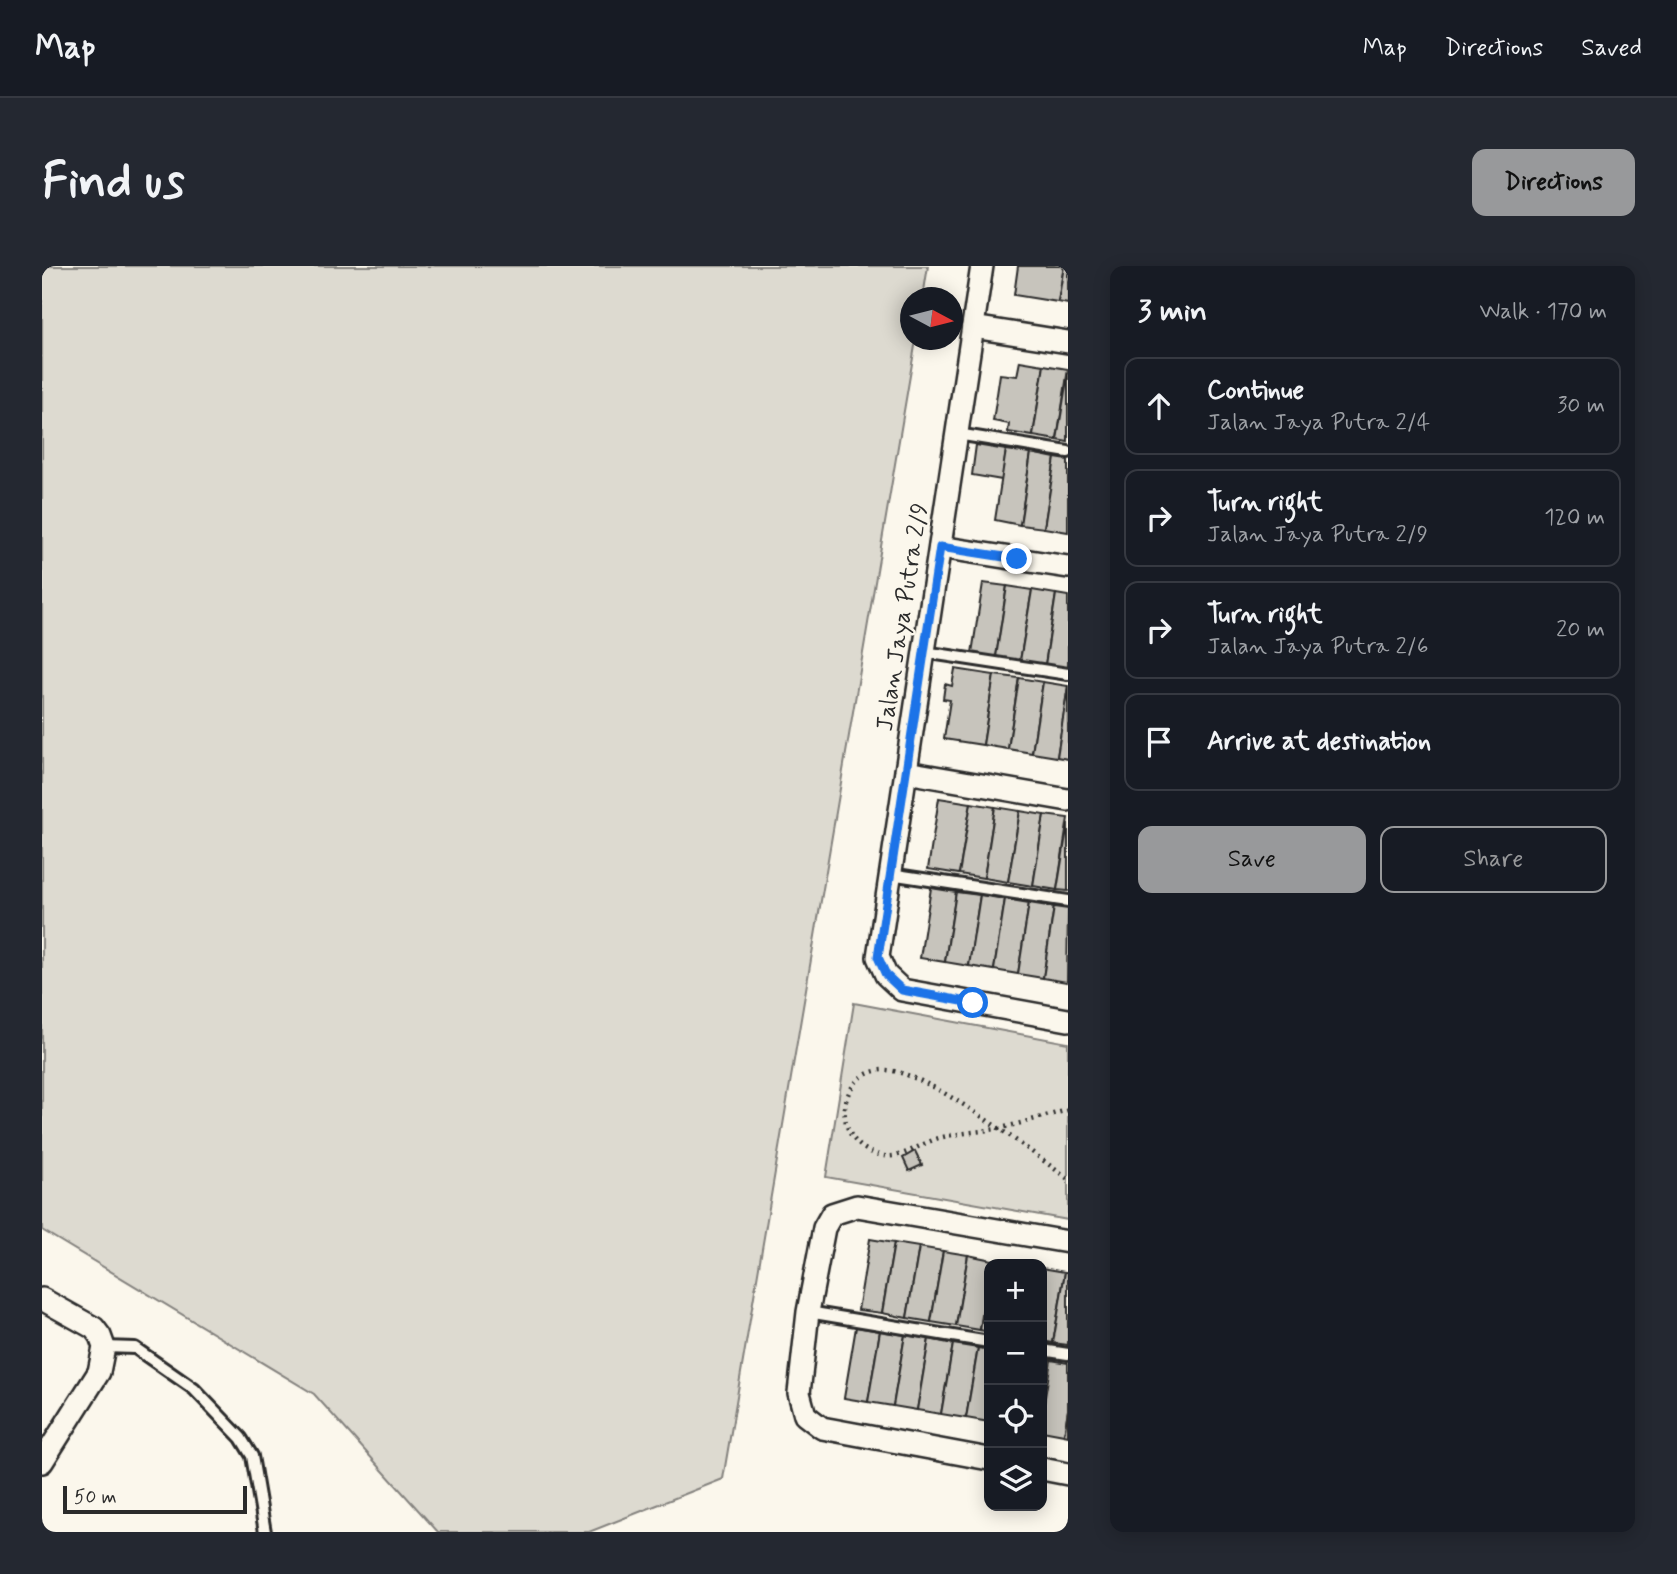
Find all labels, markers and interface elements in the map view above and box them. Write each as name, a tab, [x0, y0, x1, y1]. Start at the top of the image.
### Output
text: Map	[35, 26, 95, 70]
text: Map	[1363, 33, 1407, 64]
text: Directions	[1445, 33, 1543, 64]
text: Saved	[1581, 33, 1642, 64]
button: Directions	[1472, 149, 1635, 216]
text: Find us	[42, 150, 185, 215]
north arrow	[900, 287, 963, 350]
text: 3 min	[1138, 292, 1207, 331]
text: Walk · 170 m	[1479, 297, 1607, 327]
text: Continue	[1207, 374, 1304, 408]
icon: ahead	[1140, 387, 1178, 425]
text: 30 m	[1557, 391, 1605, 421]
text: Jalan Jaya Putra 2/4	[1207, 408, 1430, 438]
text: Turn right	[1207, 486, 1323, 520]
icon: right	[1140, 499, 1178, 537]
street label: Jalan Jaya Putra 2/9	[870, 501, 936, 733]
text: 120 m	[1544, 503, 1605, 533]
text: Jalan Jaya Putra 2/9	[1207, 520, 1428, 550]
route end	[1001, 543, 1032, 574]
text: Turn right	[1207, 598, 1323, 632]
icon: right	[1140, 611, 1178, 649]
text: 20 m	[1556, 615, 1605, 645]
text: Jalan Jaya Putra 2/6	[1207, 632, 1428, 662]
icon: arrive	[1140, 723, 1178, 761]
text: Arrive at destination	[1207, 725, 1431, 759]
button: Save	[1138, 826, 1366, 893]
button: Share	[1380, 826, 1607, 893]
route start	[957, 987, 988, 1018]
map controls	[984, 1259, 1047, 1511]
button: +	[984, 1259, 1047, 1322]
button: −	[984, 1322, 1047, 1385]
button: locate	[984, 1385, 1047, 1448]
button: layers	[984, 1448, 1047, 1511]
scale bar	[63, 1483, 247, 1515]
text: 50 m	[74, 1485, 117, 1510]

